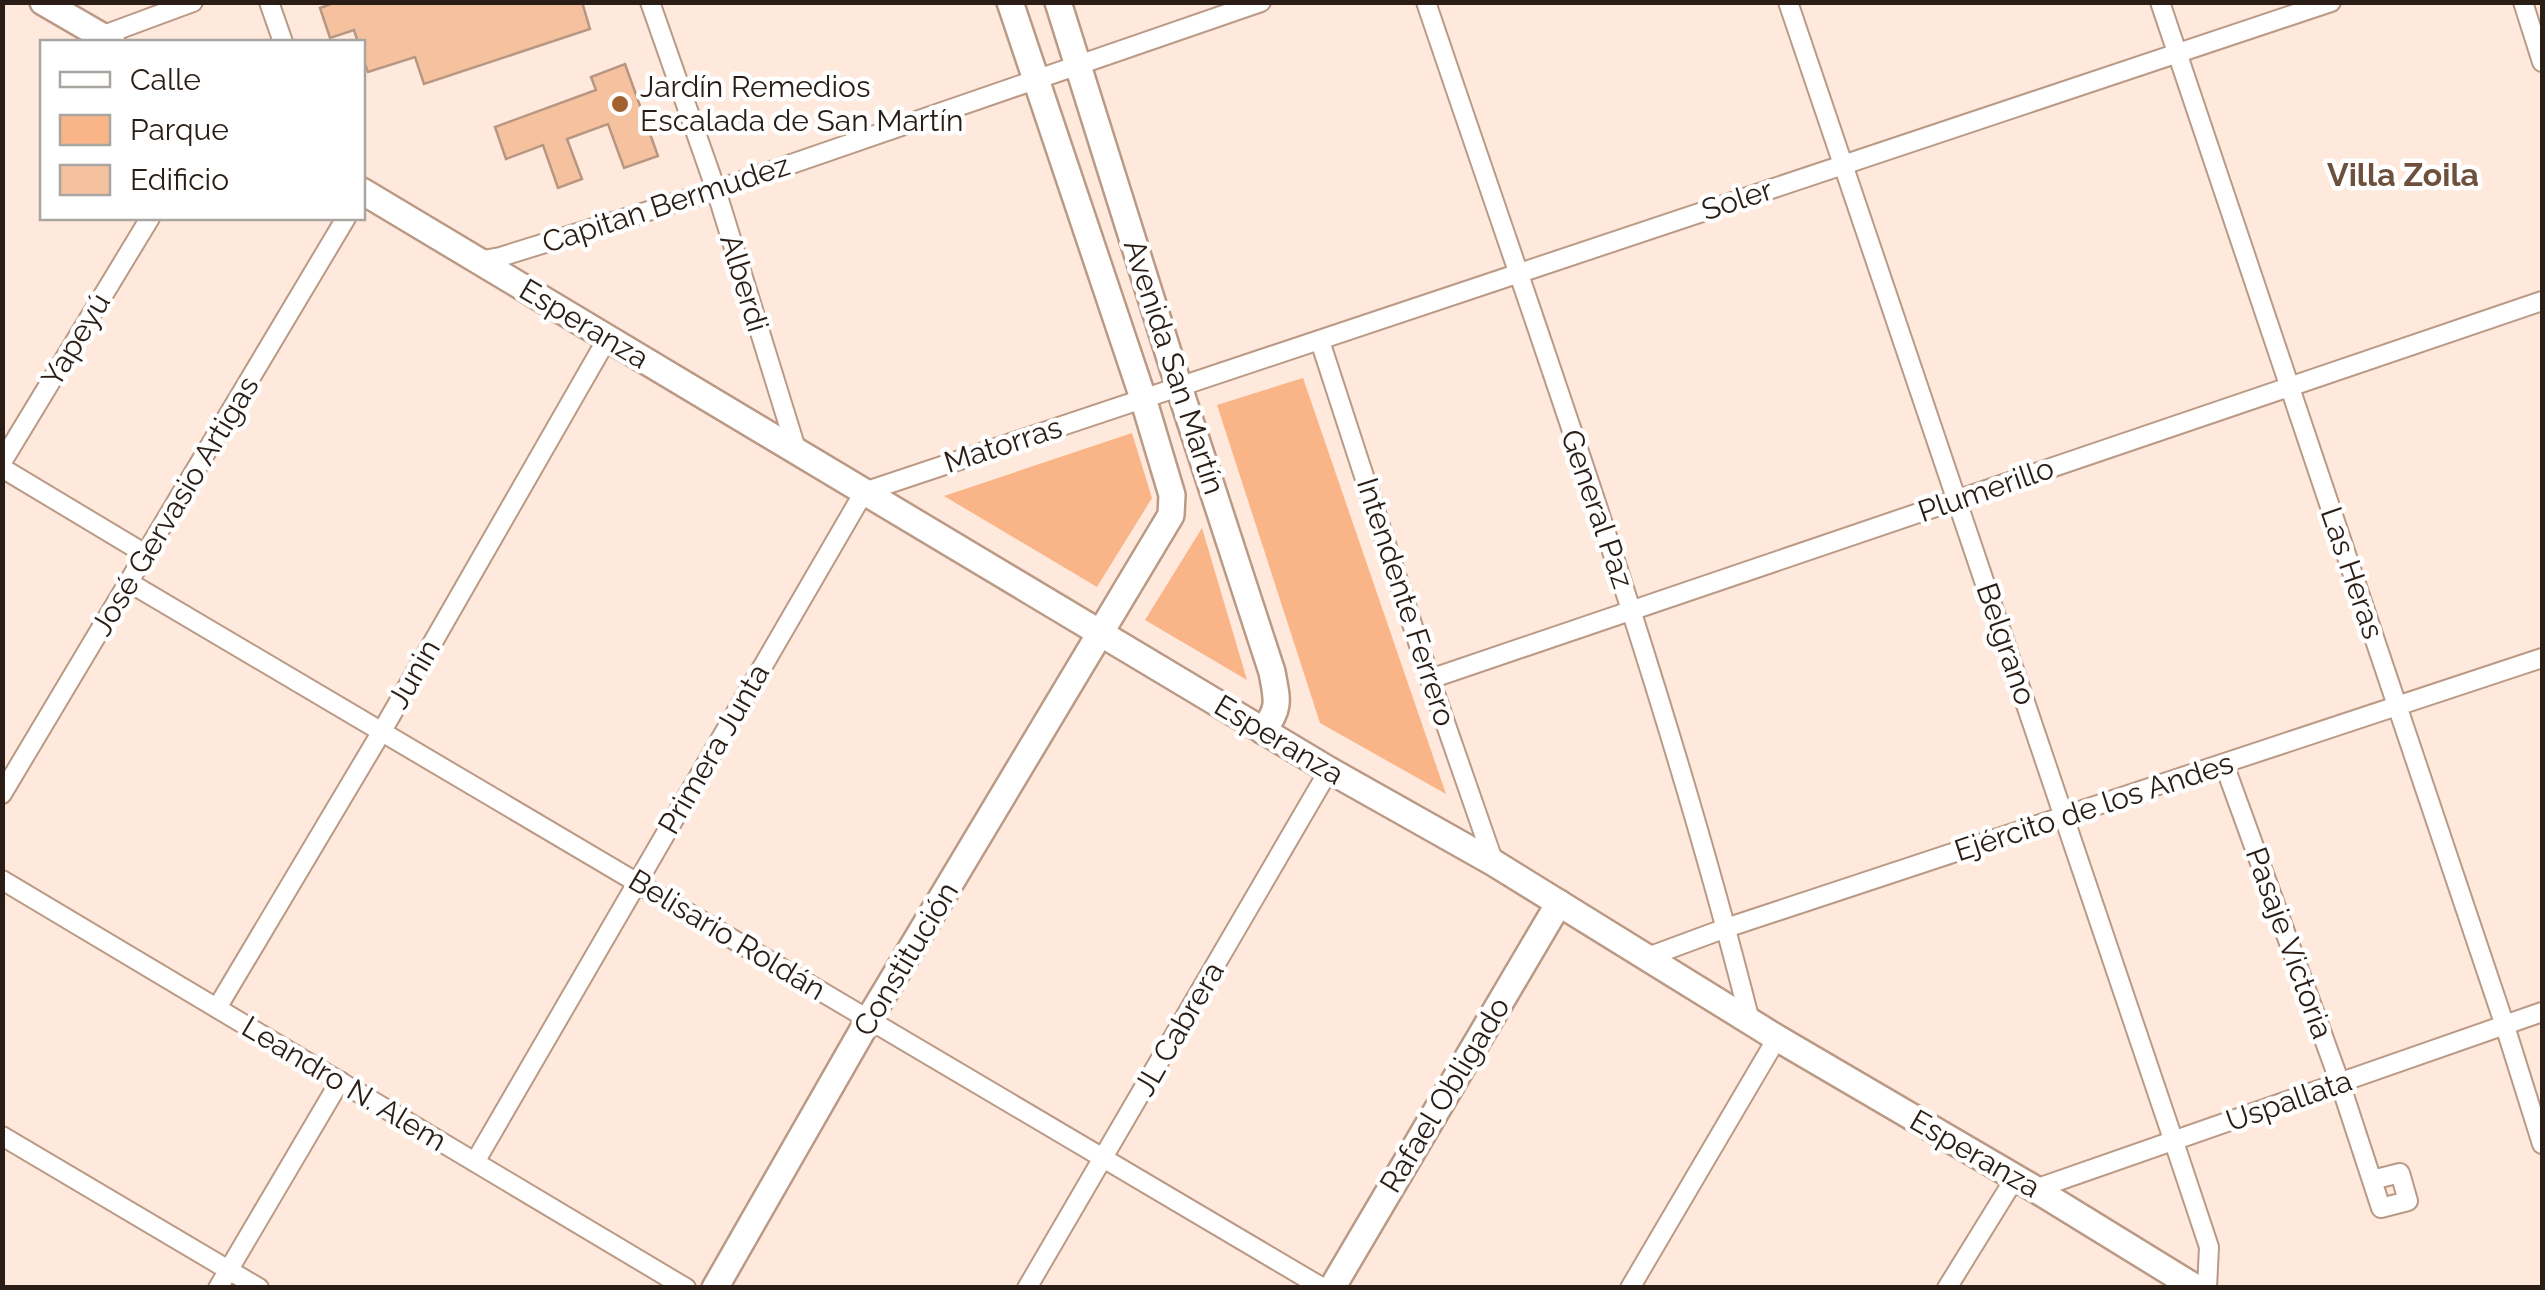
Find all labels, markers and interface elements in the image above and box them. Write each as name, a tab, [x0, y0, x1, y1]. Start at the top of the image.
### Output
legend	[40, 40, 365, 220]
text: Calle	[130, 62, 201, 97]
place label: Jardín Remedios Escalada de San Martín	[640, 69, 963, 138]
marker: Jardín Remedios Escalada de San Martín	[609, 93, 631, 115]
text: Parque	[130, 112, 229, 147]
street label: Capitan Bermudez	[538, 147, 794, 260]
district label: Villa Zoila	[2327, 156, 2479, 193]
text: Edificio	[130, 162, 229, 197]
street label: Soler	[1697, 172, 1777, 227]
street label: Alberdi	[713, 230, 776, 336]
street label: Avenida San Martín	[1117, 235, 1232, 499]
street label: Esperanza	[513, 271, 655, 376]
street label: Yapeyú	[34, 287, 117, 393]
street label: José Gervasio Artigas	[83, 370, 266, 641]
street label: Matorras	[939, 409, 1066, 480]
street label: General Paz	[1554, 425, 1641, 593]
street label: Plumerillo	[1913, 450, 2058, 529]
street label: Intendente Ferrero	[1350, 473, 1463, 730]
street label: Las Heras	[2314, 502, 2391, 643]
street label: Belgrano	[1969, 578, 2044, 709]
street label: Junin	[380, 633, 447, 714]
street label: Primera Junta	[651, 658, 776, 840]
street label: Esperanza	[1208, 687, 1350, 792]
street label: Ejército de los Andes	[1950, 745, 2237, 868]
street label: Pasaje Victoria	[2239, 842, 2340, 1043]
street label: Belisario Roldán	[623, 862, 832, 1007]
street label: Constitución	[846, 875, 965, 1042]
street label: JL Cabrera	[1126, 956, 1231, 1102]
street label: Rafael Obligado	[1373, 991, 1517, 1199]
street label: Leandro N. Alem	[236, 1009, 453, 1158]
street label: Uspallata	[2221, 1063, 2356, 1138]
street label: Esperanza	[1904, 1102, 2046, 1205]

